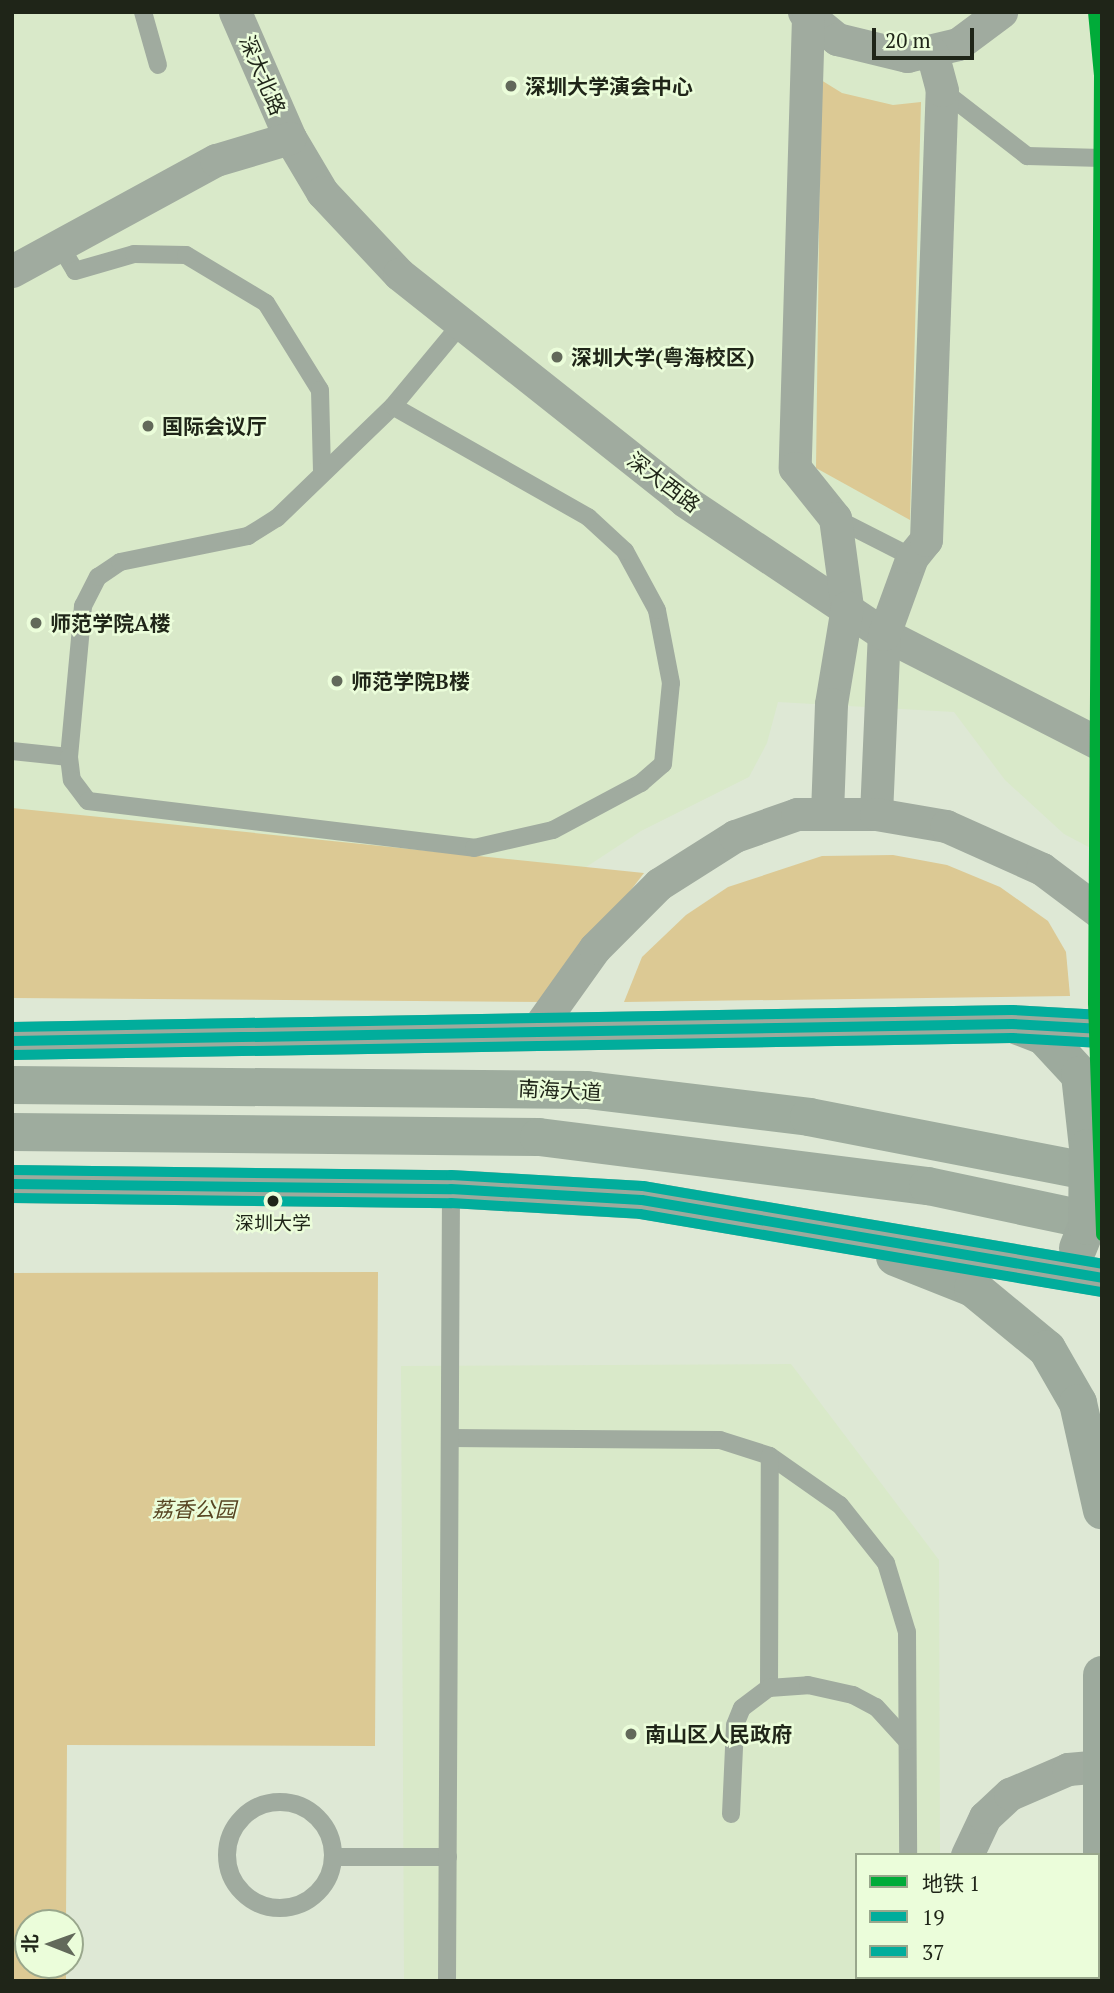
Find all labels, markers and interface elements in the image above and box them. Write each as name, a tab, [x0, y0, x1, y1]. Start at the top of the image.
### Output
scale bar	[876, 14, 978, 58]
text: 20 m	[885, 26, 931, 54]
street label: 深大北路	[235, 31, 291, 119]
place label: 深圳大学演会中心	[525, 73, 693, 99]
marker: 深圳大学演会中心	[503, 78, 519, 94]
place label: 深圳大学(粤海校区)	[571, 344, 755, 370]
marker: 深圳大学(粤海校区)	[549, 349, 565, 365]
place label: 国际会议厅	[162, 413, 267, 439]
marker: 国际会议厅	[140, 418, 156, 434]
street label: 深大西路	[623, 447, 705, 517]
place label: 师范学院A楼	[50, 610, 170, 636]
marker: 师范学院A楼	[28, 615, 44, 631]
place label: 师范学院B楼	[351, 668, 470, 694]
marker: 师范学院B楼	[329, 673, 345, 689]
street label: 南海大道	[517, 1075, 603, 1105]
marker: 深圳大学	[266, 1194, 280, 1208]
place label: 深圳大学	[235, 1212, 311, 1234]
park label: 荔香公园	[152, 1496, 236, 1522]
place label: 南山区人民政府	[645, 1721, 792, 1747]
marker: 南山区人民政府	[623, 1726, 639, 1742]
legend	[855, 1853, 1100, 1979]
text: 地铁 1	[922, 1869, 980, 1897]
text: 19	[922, 1903, 944, 1931]
north arrow	[14, 1909, 84, 1979]
text: 北	[17, 1934, 42, 1953]
text: 37	[922, 1938, 944, 1966]

